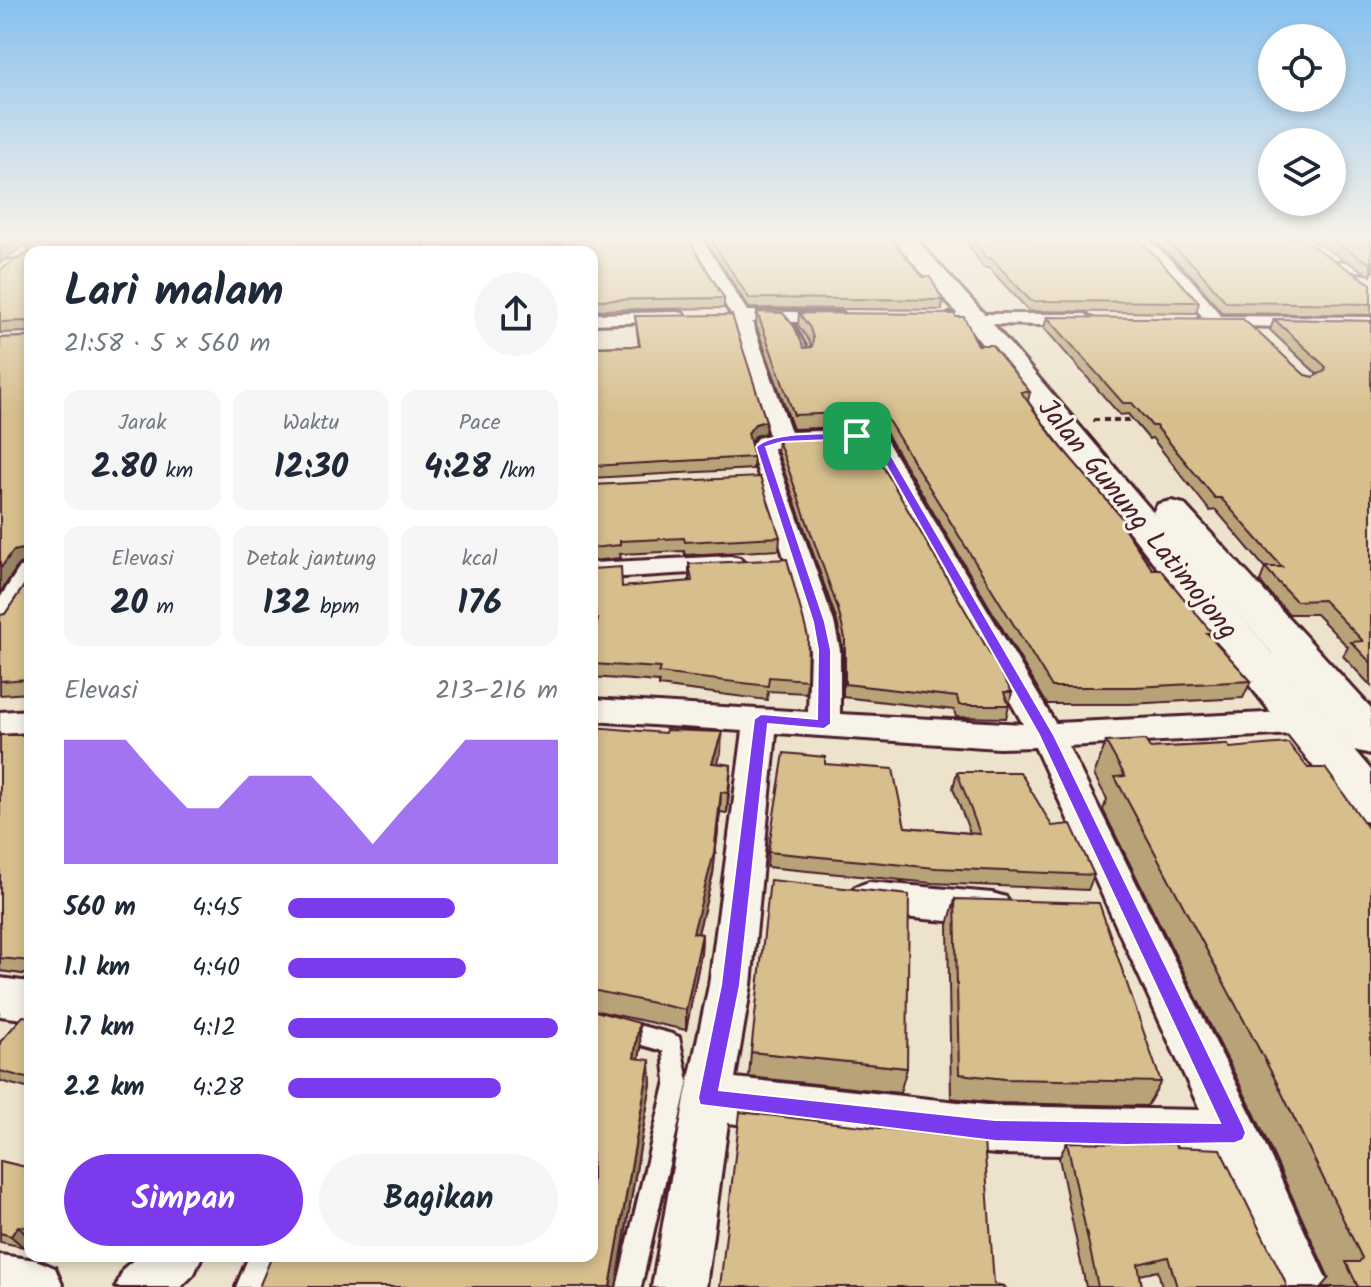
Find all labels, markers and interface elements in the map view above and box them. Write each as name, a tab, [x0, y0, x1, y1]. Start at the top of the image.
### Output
map controls	[1258, 24, 1346, 216]
button: locate	[1258, 24, 1346, 112]
button: layers	[1258, 128, 1346, 216]
text: Lari malam	[64, 258, 283, 328]
button: share	[474, 272, 558, 356]
text: 21:58 · 5 × 560 m	[64, 323, 270, 365]
street label: Jalan Gunung Latimojong	[1025, 389, 1249, 650]
pin	[823, 402, 891, 470]
text: Jarak	[118, 406, 167, 441]
text: Waktu	[283, 406, 339, 441]
text: Pace	[459, 406, 501, 441]
icon: arrive	[835, 414, 879, 458]
text: 2.80	[91, 441, 157, 495]
text: 12:30	[274, 441, 348, 495]
text: 4:28	[424, 441, 491, 495]
text: km	[157, 454, 193, 489]
text: /km	[491, 454, 535, 489]
text: Elevasi	[111, 542, 174, 577]
text: Detak jantung	[246, 542, 376, 577]
text: kcal	[462, 542, 498, 577]
text: 20	[111, 577, 148, 631]
text: 132	[262, 577, 311, 631]
text: 176	[457, 577, 502, 631]
text: m	[148, 590, 174, 625]
text: bpm	[311, 590, 360, 625]
text: Elevasi	[64, 670, 138, 712]
text: 213–216 m	[435, 670, 558, 712]
text: 560 m	[64, 887, 136, 929]
text: 4:45	[192, 887, 241, 929]
text: 1.1 km	[64, 947, 130, 989]
text: 4:40	[192, 947, 240, 989]
text: 1.7 km	[64, 1007, 134, 1049]
text: 4:12	[192, 1007, 236, 1049]
text: 2.2 km	[64, 1067, 145, 1109]
text: 4:28	[192, 1067, 243, 1109]
button: Simpan	[64, 1154, 303, 1246]
button: Bagikan	[319, 1154, 558, 1246]

